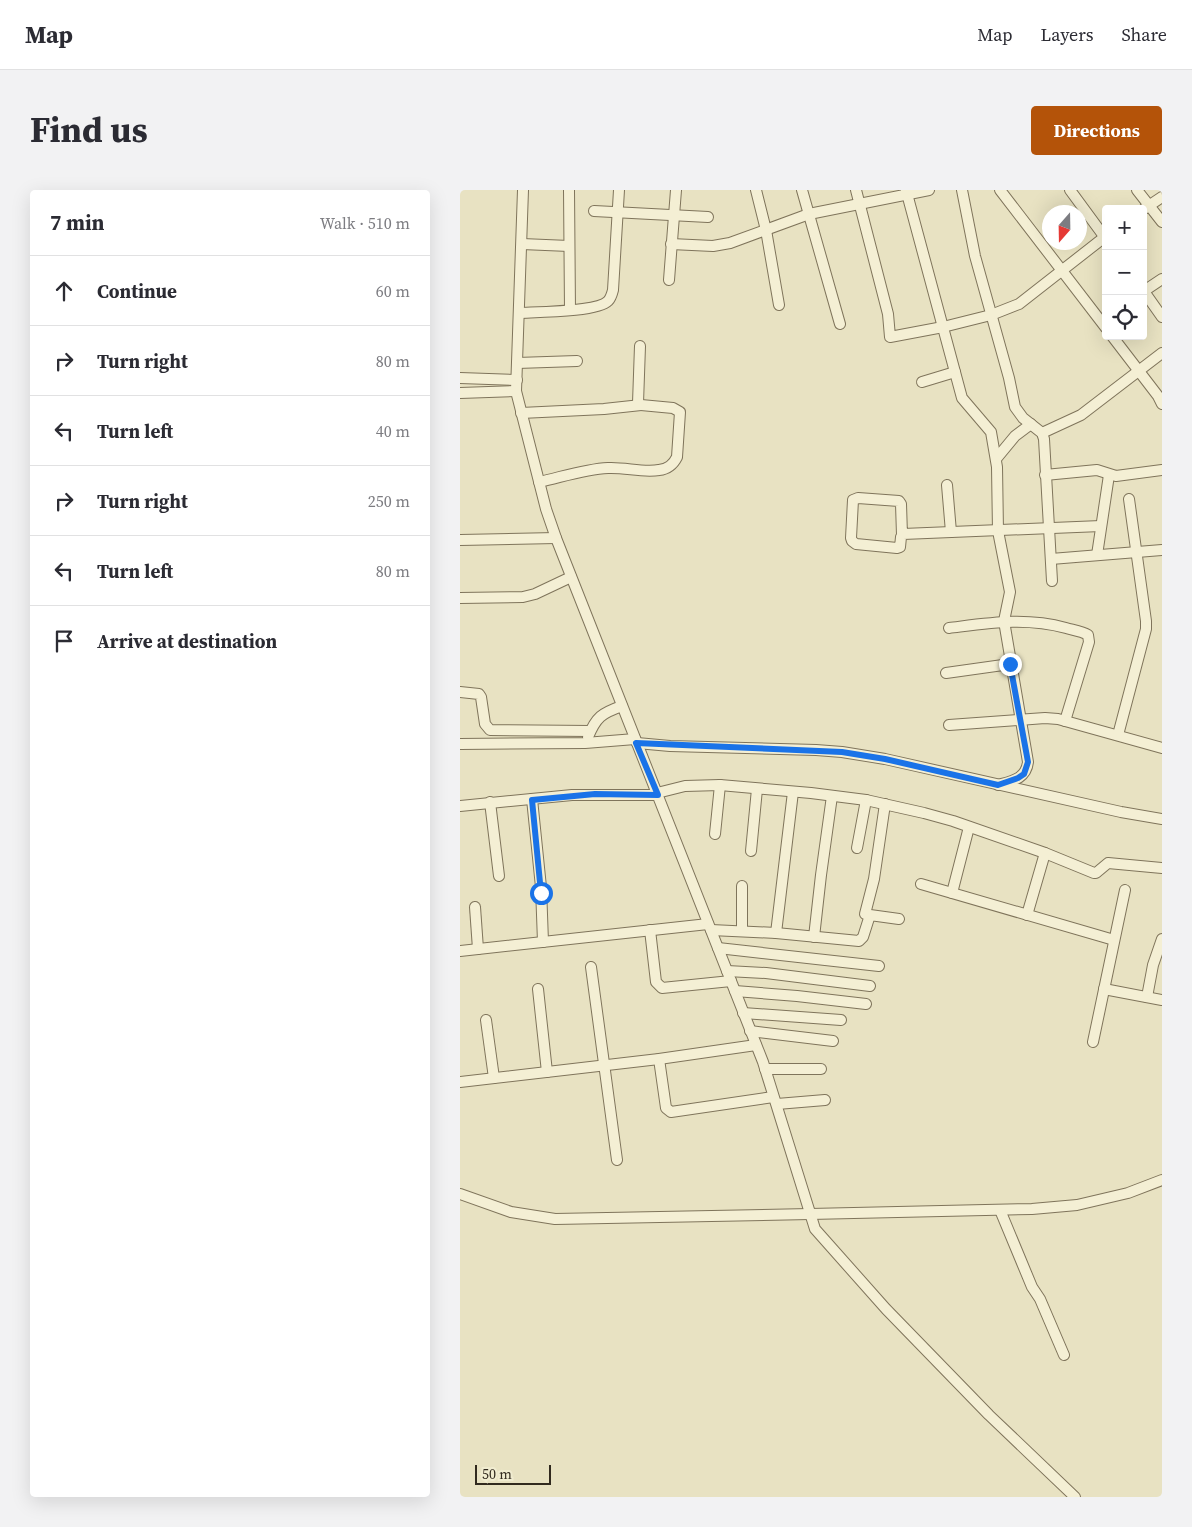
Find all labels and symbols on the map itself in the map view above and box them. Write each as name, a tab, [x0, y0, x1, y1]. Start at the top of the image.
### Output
north arrow	[1042, 205, 1087, 250]
route end	[999, 653, 1022, 676]
route start	[530, 882, 553, 905]
scale bar	[475, 1462, 551, 1485]

